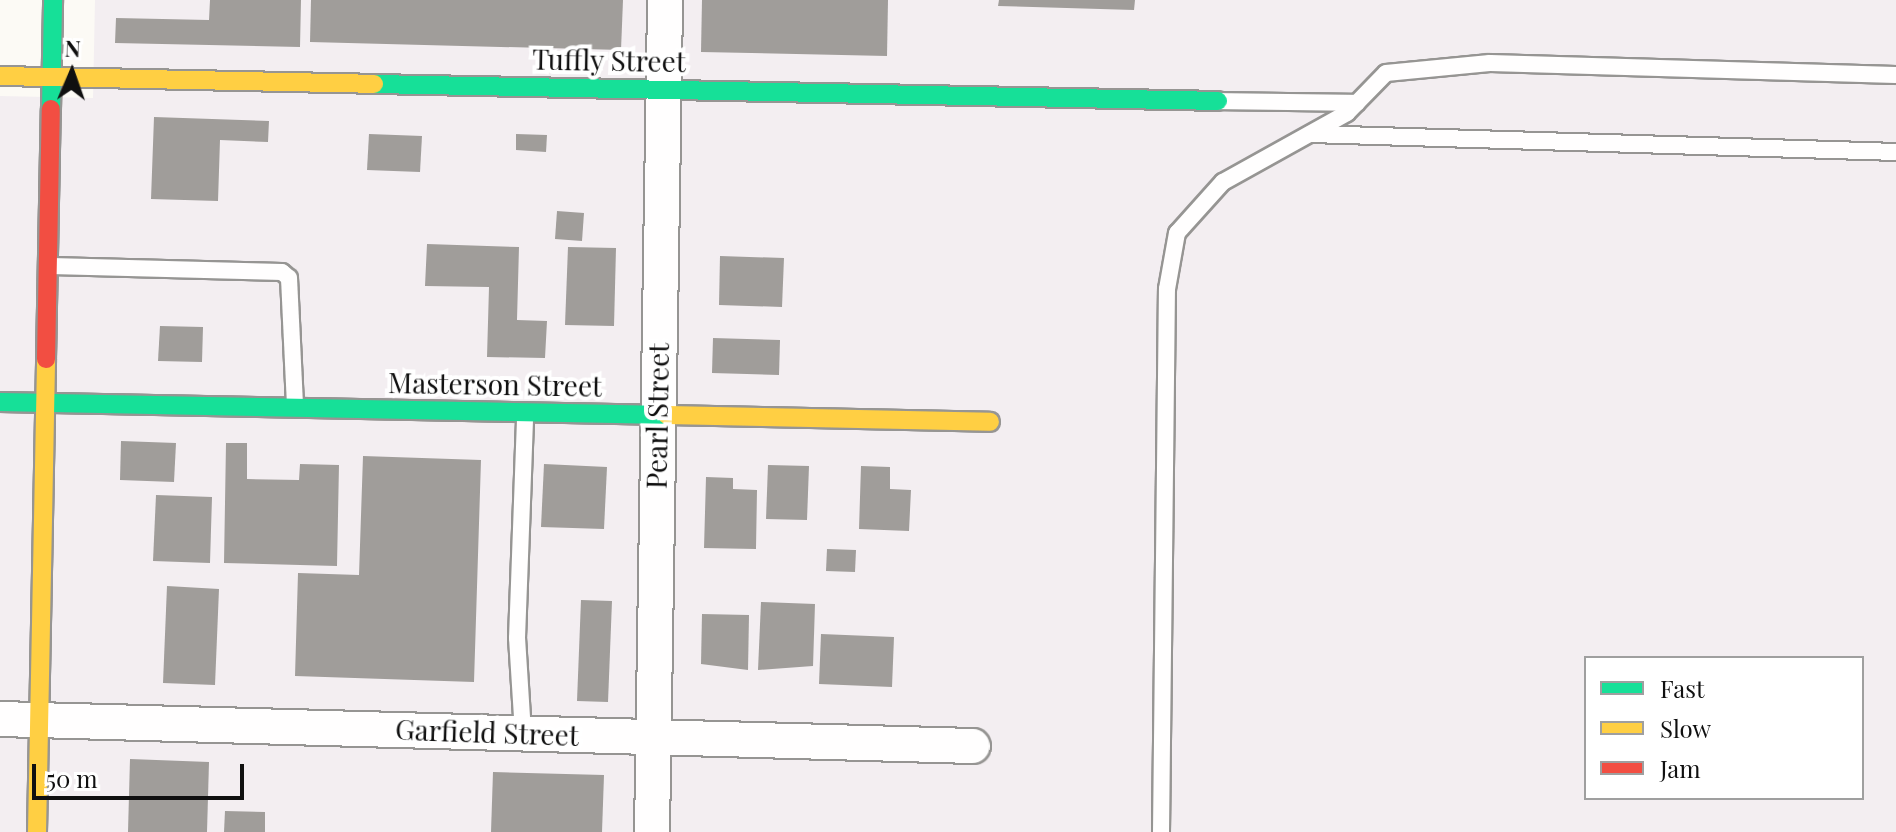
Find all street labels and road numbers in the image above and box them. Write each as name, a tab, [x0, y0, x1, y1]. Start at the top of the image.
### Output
street label: Tuffly Street	[532, 42, 686, 78]
street label: Pearl Street	[639, 343, 675, 489]
street label: Masterson Street	[388, 365, 602, 403]
street label: Garfield Street	[395, 712, 579, 752]

